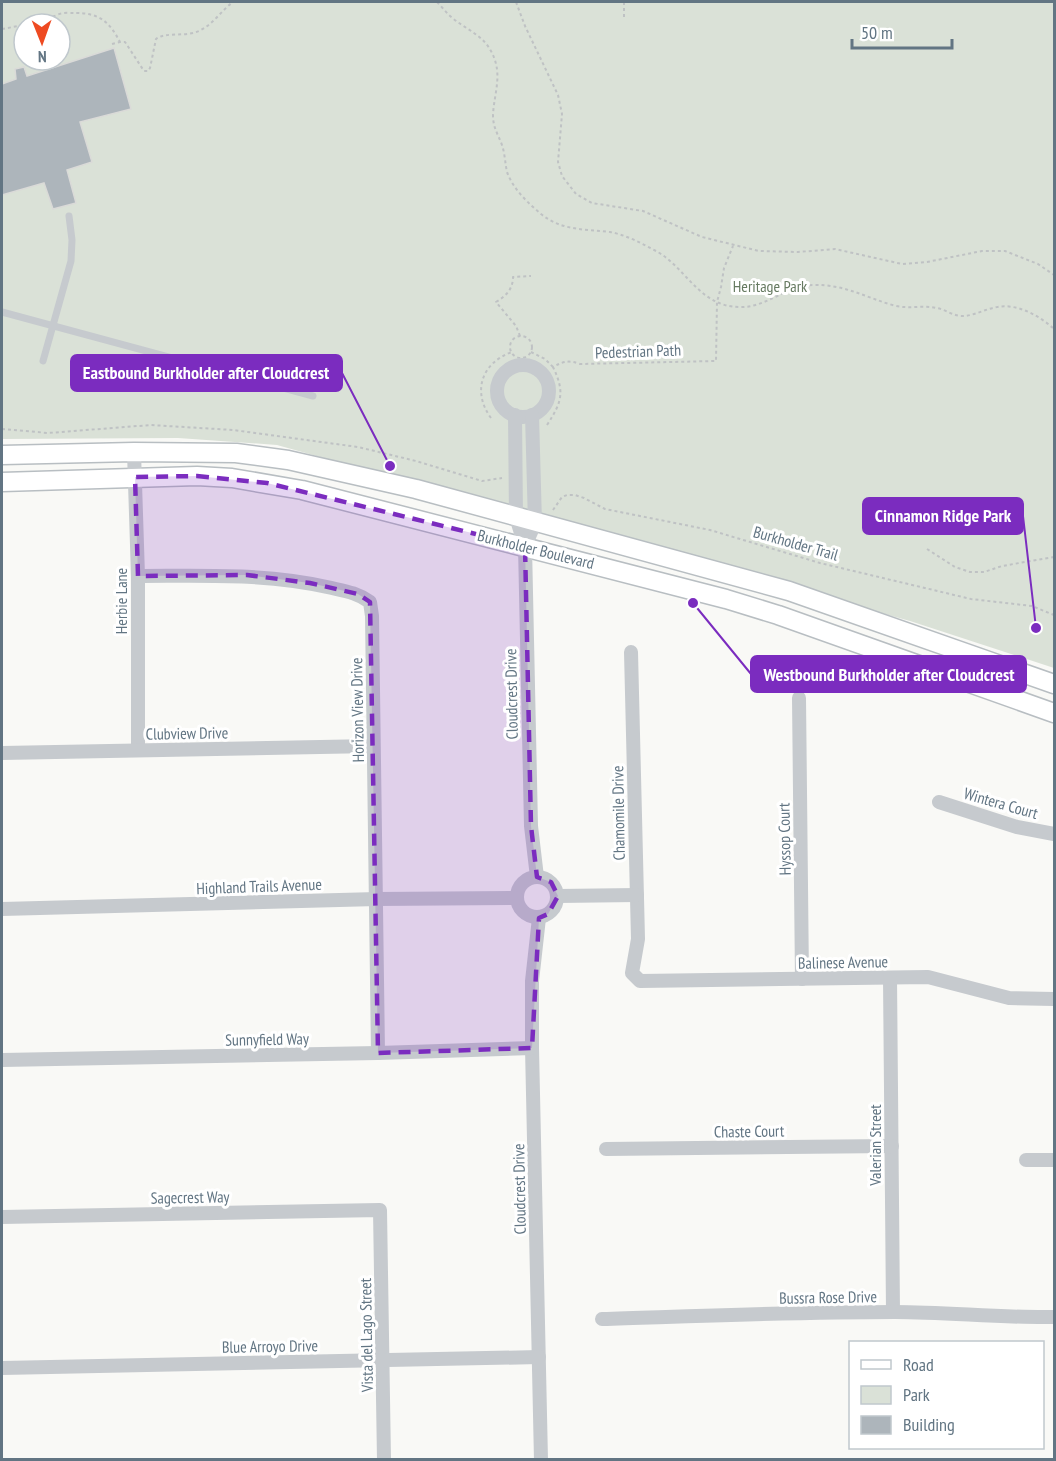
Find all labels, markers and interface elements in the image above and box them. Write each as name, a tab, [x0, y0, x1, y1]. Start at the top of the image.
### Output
north arrow	[12, 12, 72, 72]
scale bar	[852, 12, 952, 50]
text: 50 m	[861, 21, 893, 44]
text: N	[38, 47, 47, 67]
park label: Heritage Park	[733, 276, 808, 296]
street label: Pedestrian Path	[595, 340, 681, 362]
callout: Eastbound Burkholder after Cloudcrest	[71, 355, 342, 391]
text: Eastbound Burkholder after Cloudcrest	[83, 361, 330, 384]
callout: Cinnamon Ridge Park	[863, 498, 1023, 534]
text: Cinnamon Ridge Park	[875, 504, 1012, 527]
street label: Burkholder Trail	[751, 521, 841, 565]
street label: Burkholder Boulevard	[476, 525, 596, 573]
street label: Herbie Lane	[111, 568, 131, 634]
street label: Cloudcrest Drive	[500, 648, 522, 740]
callout: Westbound Burkholder after Cloudcrest	[751, 656, 1026, 692]
street label: Horizon View Drive	[346, 657, 368, 763]
text: Westbound Burkholder after Cloudcrest	[762, 663, 1015, 686]
street label: Clubview Drive	[146, 722, 228, 744]
street label: Chamomile Drive	[607, 765, 629, 861]
street label: Wintera Court	[962, 783, 1041, 823]
street label: Hyssop Court	[773, 802, 795, 875]
street label: Highland Trails Avenue	[196, 874, 322, 898]
street label: Balinese Avenue	[798, 951, 888, 973]
street label: Sunnyfield Way	[225, 1028, 309, 1050]
street label: Valerian Street	[865, 1104, 885, 1187]
street label: Chaste Court	[714, 1120, 785, 1142]
street label: Cloudcrest Drive	[508, 1143, 530, 1235]
street label: Sagecrest Way	[150, 1186, 230, 1208]
street label: Vista del Lago Street	[355, 1277, 377, 1393]
street label: Bussra Rose Drive	[779, 1286, 877, 1308]
street label: Blue Arroyo Drive	[222, 1335, 318, 1357]
legend	[849, 1341, 1044, 1449]
text: Road	[903, 1353, 934, 1376]
text: Park	[903, 1383, 930, 1406]
text: Building	[903, 1413, 955, 1436]

